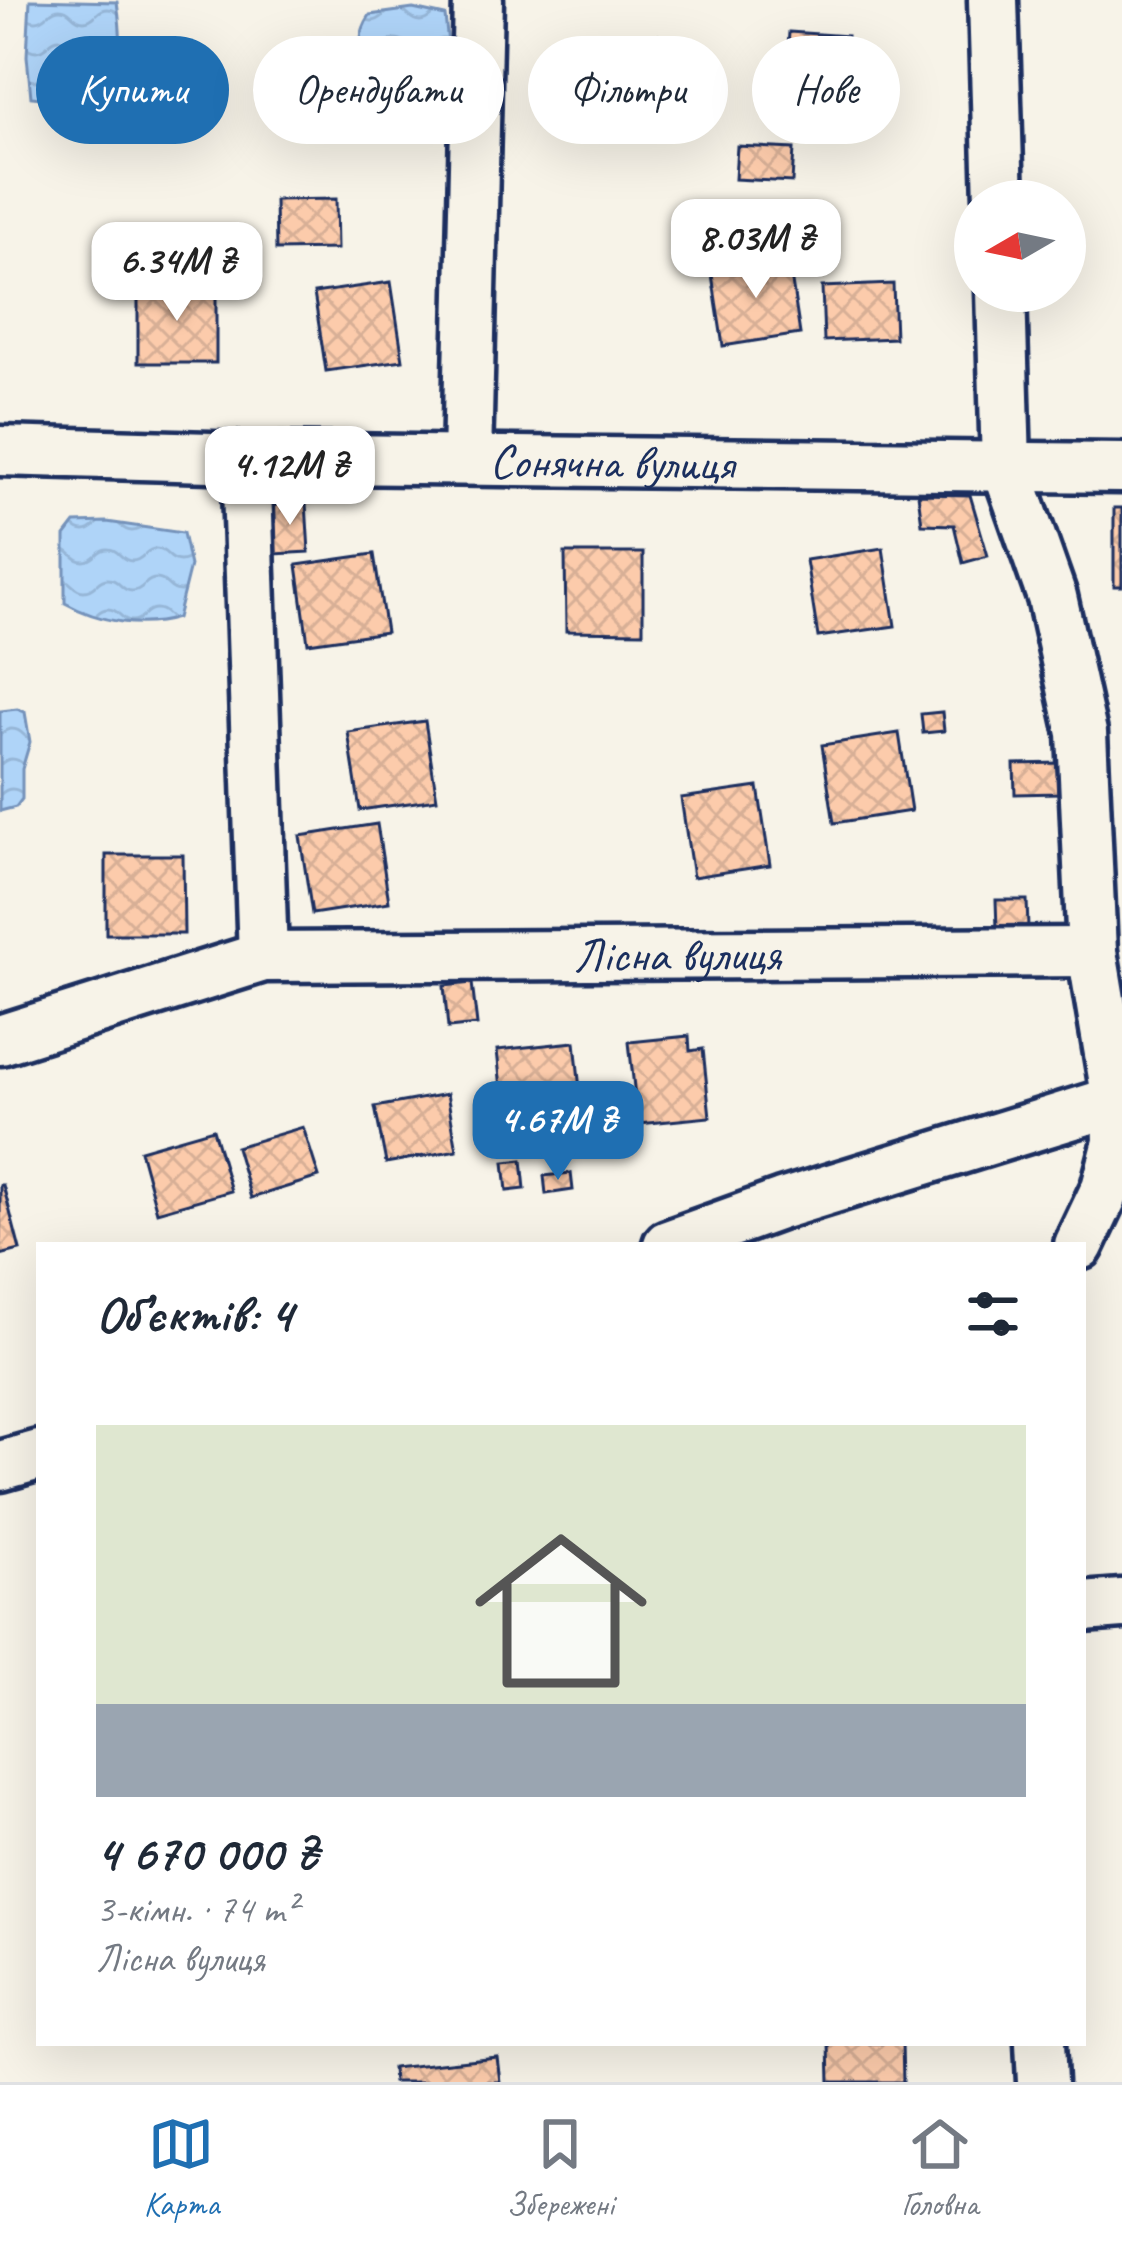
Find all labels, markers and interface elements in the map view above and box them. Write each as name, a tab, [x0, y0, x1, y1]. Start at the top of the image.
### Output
chip: Купити	[36, 36, 229, 144]
chip: Орендувати	[253, 36, 504, 144]
chip: Фільтри	[528, 36, 728, 144]
chip: Нове	[752, 36, 900, 144]
north arrow	[954, 180, 1086, 312]
map controls	[954, 180, 1086, 312]
pin: 8.03M ₴	[645, 199, 867, 301]
text: 8.03M ₴	[698, 213, 814, 262]
pin: 6.34M ₴	[66, 222, 288, 324]
text: 6.34M ₴	[119, 236, 235, 285]
pin: 4.12M ₴	[179, 426, 401, 528]
street label: Сонячна вулиця	[489, 431, 738, 494]
text: 4.12M ₴	[232, 440, 348, 489]
street label: Лісна вулиця	[573, 924, 783, 985]
pin: 4.67M ₴	[447, 1081, 669, 1183]
text: 4.67M ₴	[500, 1095, 616, 1144]
icon: filters	[960, 1281, 1026, 1347]
text: Об’єктів: 4	[96, 1282, 293, 1346]
icon: home	[453, 1503, 669, 1719]
text: 4 670 000 ₴	[96, 1821, 318, 1885]
text: 3-кімн. · 74 m²	[96, 1885, 297, 1934]
text: Лісна вулиця	[96, 1934, 265, 1983]
tab: Карта	[144, 2111, 219, 2225]
tab: Збережені	[507, 2111, 614, 2225]
tab: Головна	[901, 2111, 978, 2225]

